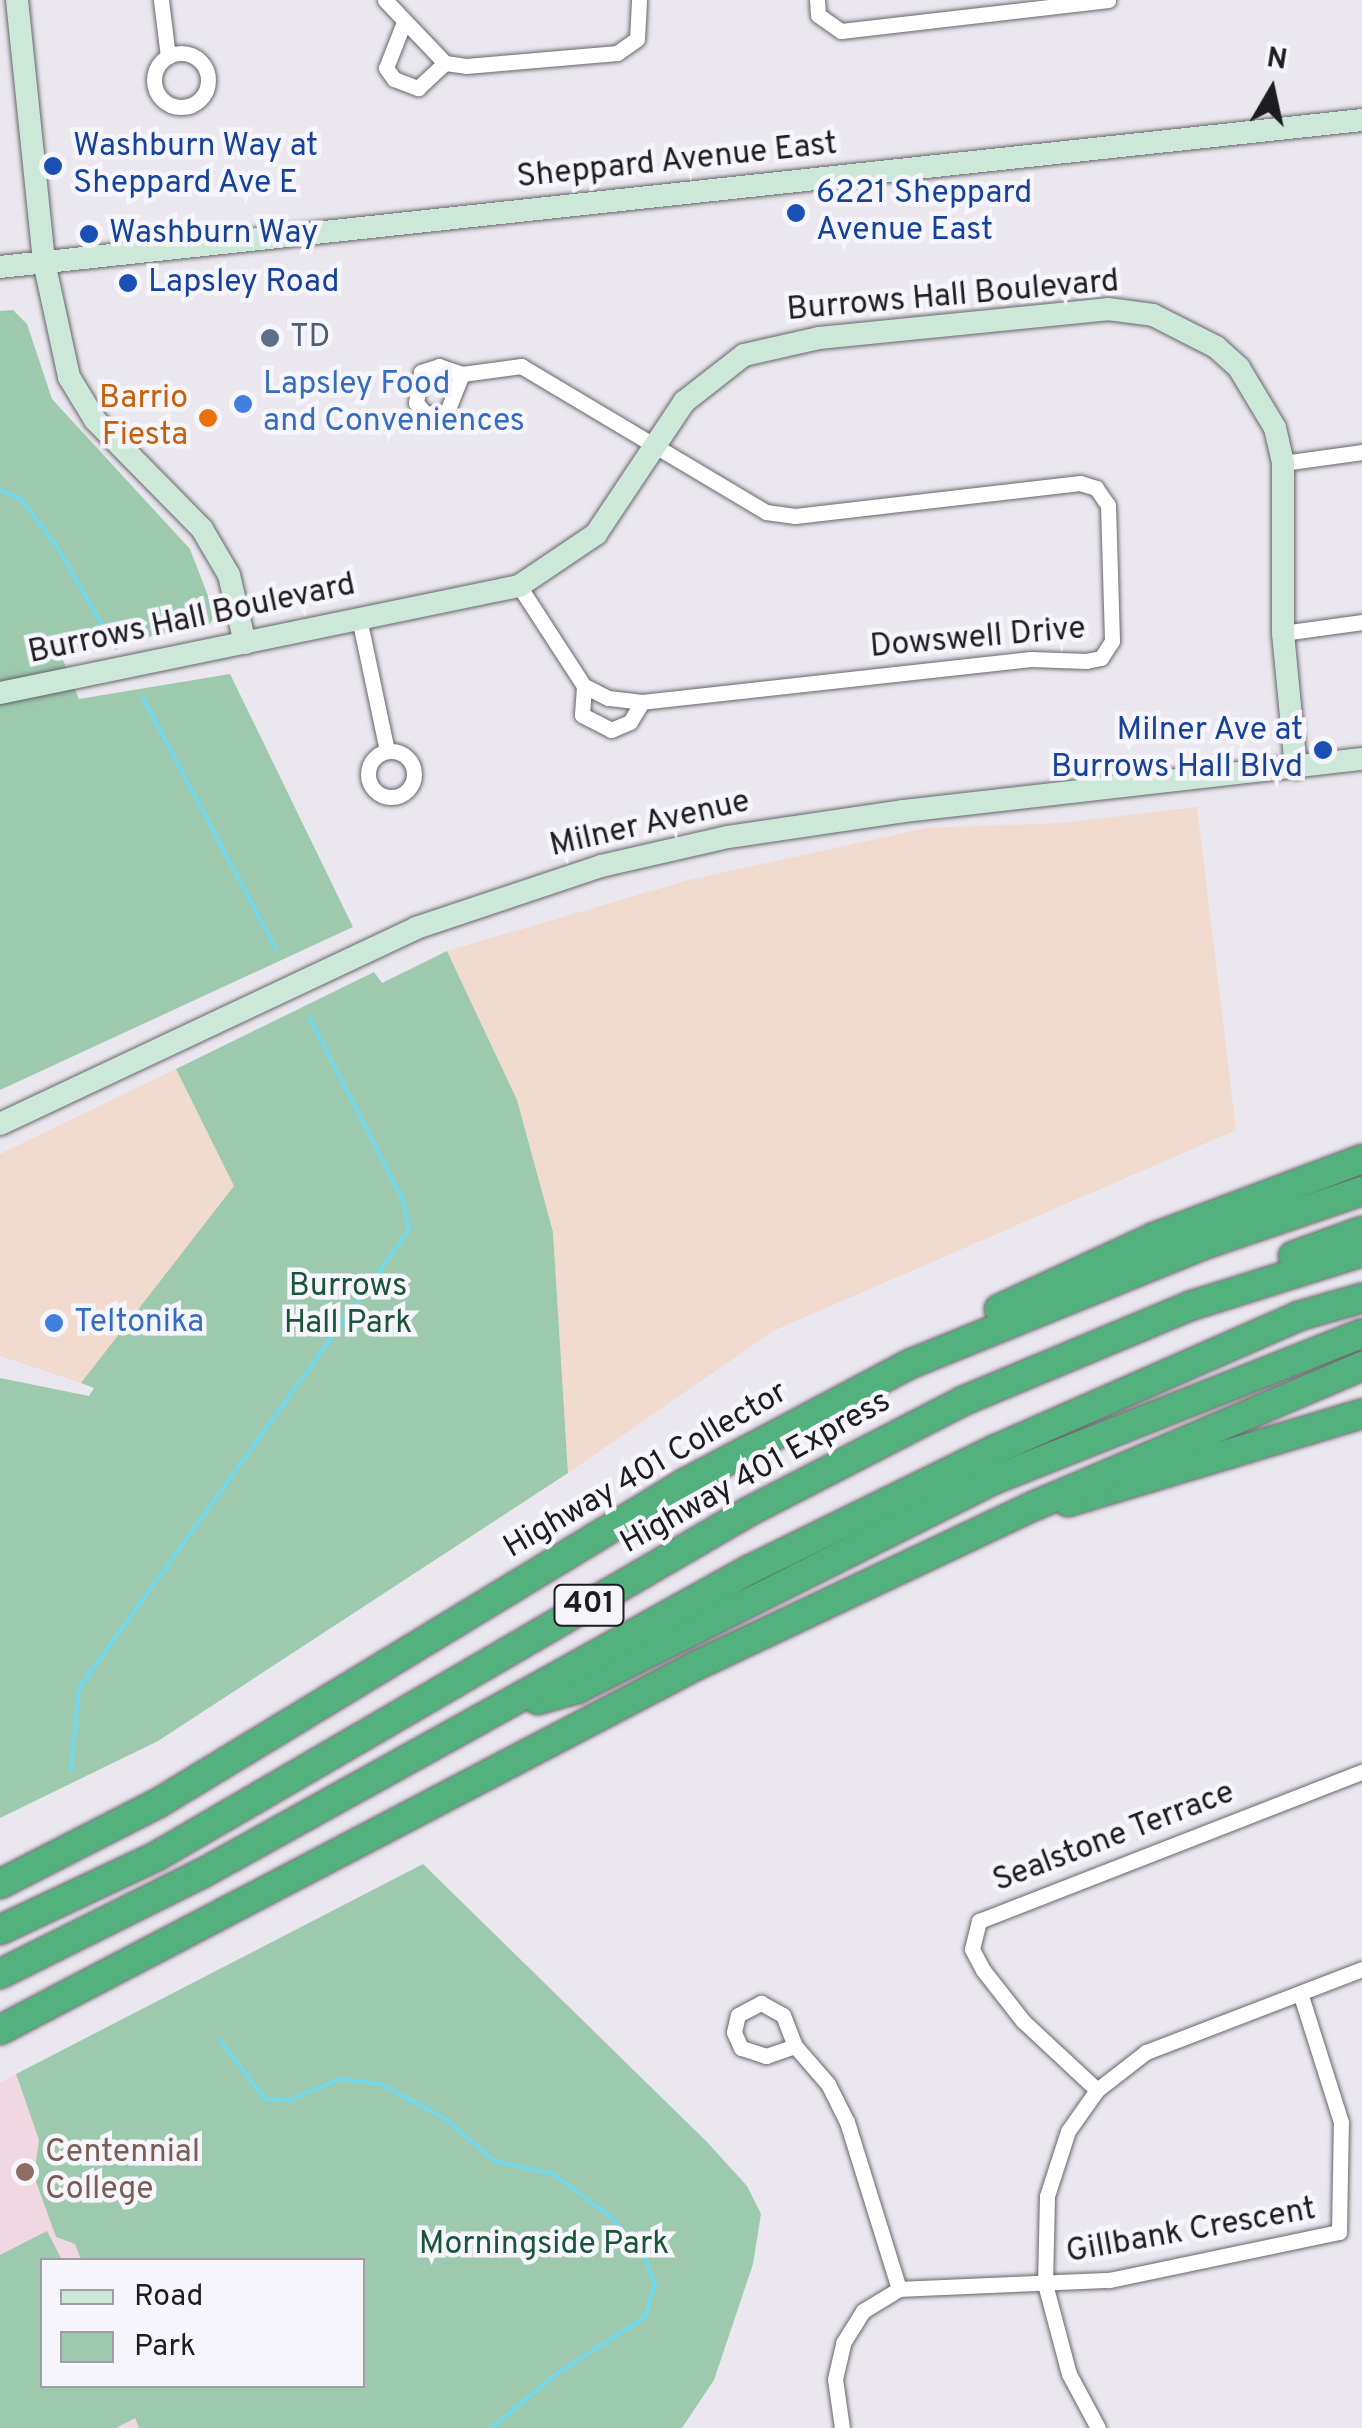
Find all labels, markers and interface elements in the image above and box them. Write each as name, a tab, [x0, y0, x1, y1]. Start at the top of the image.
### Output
north arrow	[1222, 40, 1322, 140]
text: N	[1264, 41, 1289, 80]
street label: Sheppard Avenue East	[514, 126, 840, 198]
place label: Washburn Way at Sheppard Ave E	[73, 129, 319, 204]
marker: Washburn Way at Sheppard Ave E	[42, 155, 64, 177]
place label: 6221 Sheppard Avenue East	[816, 176, 1032, 251]
marker: 6221 Sheppard Avenue East	[785, 202, 807, 224]
place label: Washburn Way	[109, 215, 319, 253]
marker: Washburn Way	[78, 223, 100, 245]
street label: Burrows Hall Boulevard	[785, 263, 1121, 331]
place label: Lapsley Road	[148, 264, 339, 302]
marker: Lapsley Road	[117, 272, 139, 294]
place label: TD	[290, 319, 330, 357]
marker: TD	[259, 327, 281, 349]
place label: Lapsley Food and Conveniences	[263, 367, 525, 442]
place label: Barrio Fiesta	[99, 381, 188, 456]
marker: Lapsley Food and Conveniences	[232, 393, 254, 415]
marker: Barrio Fiesta	[197, 407, 219, 429]
street label: Burrows Hall Boulevard	[25, 567, 359, 673]
street label: Dowswell Drive	[869, 610, 1087, 668]
place label: Milner Ave at Burrows Hall Blvd	[1051, 713, 1303, 788]
marker: Milner Ave at Burrows Hall Blvd	[1312, 739, 1334, 761]
street label: Milner Avenue	[546, 783, 754, 867]
park label: Burrows Hall Park	[284, 1269, 412, 1344]
place label: Teltonika	[74, 1304, 204, 1342]
marker: Teltonika	[43, 1312, 65, 1334]
street label: Highway 401 Collector	[498, 1374, 794, 1568]
street label: Highway 401 Express	[614, 1383, 898, 1563]
road number: 401	[552, 1580, 626, 1630]
street label: Sealstone Terrace	[987, 1774, 1241, 1902]
place label: Centennial College	[45, 2135, 200, 2210]
marker: Centennial College	[14, 2161, 36, 2183]
street label: Gillbank Crescent	[1063, 2191, 1319, 2273]
park label: Morningside Park	[419, 2226, 669, 2264]
legend	[40, 2258, 365, 2388]
text: Road	[134, 2279, 203, 2316]
text: Park	[134, 2329, 196, 2366]

